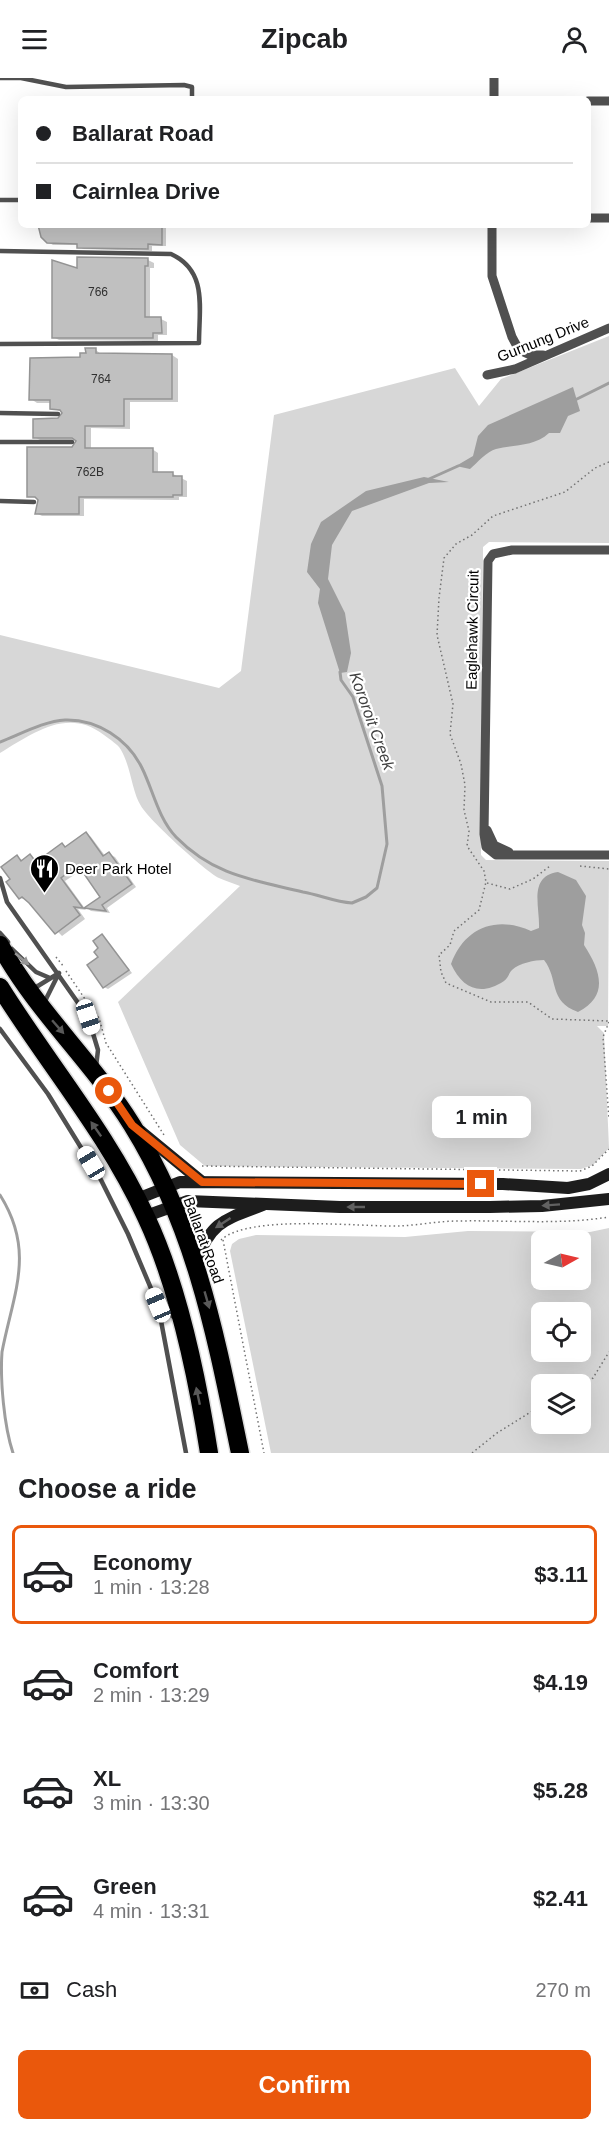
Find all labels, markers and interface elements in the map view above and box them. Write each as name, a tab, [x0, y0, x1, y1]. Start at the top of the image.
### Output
icon: menu	[18, 23, 51, 56]
icon: person	[558, 23, 591, 56]
text: Zipcab	[261, 24, 348, 54]
text: Ballarat Road	[72, 121, 214, 146]
text: Cairnlea Drive	[72, 179, 220, 204]
house number: 766	[88, 285, 108, 299]
street label: Gurnung Drive	[495, 313, 591, 365]
house number: 764	[91, 372, 111, 386]
house number: 762B	[76, 465, 104, 479]
street label: Eaglehawk Circuit	[462, 569, 482, 690]
water label: Kororoit Creek	[346, 670, 398, 773]
restaurant icon: Deer Park Hotel	[28, 852, 60, 894]
place label: Deer Park Hotel	[65, 860, 172, 877]
one-way arrow	[14, 952, 29, 965]
car	[74, 997, 102, 1037]
one-way arrow	[51, 1019, 64, 1034]
route start	[95, 1077, 122, 1104]
callout: 1 min	[432, 1097, 530, 1139]
text: 1 min	[455, 1106, 508, 1128]
one-way arrow	[90, 1122, 102, 1138]
car	[74, 1143, 108, 1183]
route end	[467, 1170, 494, 1197]
street label: Ballarat Road	[180, 1194, 228, 1286]
one-way arrow	[541, 1201, 560, 1210]
one-way arrow	[346, 1202, 365, 1212]
one-way arrow	[214, 1217, 231, 1228]
north arrow	[531, 1230, 591, 1290]
map controls	[531, 1230, 591, 1434]
car	[143, 1285, 173, 1325]
one-way arrow	[203, 1291, 212, 1309]
button: locate	[531, 1302, 591, 1362]
button: layers	[531, 1374, 591, 1434]
one-way arrow	[192, 1386, 202, 1405]
text: Choose a ride	[18, 1474, 197, 1504]
icon: car	[21, 1548, 75, 1602]
text: Economy	[93, 1550, 192, 1575]
text: $3.11	[534, 1562, 588, 1587]
text: 1 min · 13:28	[93, 1576, 210, 1598]
icon: car	[21, 1656, 75, 1710]
text: Comfort	[93, 1658, 179, 1683]
text: $4.19	[533, 1670, 588, 1695]
text: 2 min · 13:29	[93, 1684, 210, 1706]
icon: car	[21, 1764, 75, 1818]
text: XL	[93, 1766, 121, 1791]
text: $5.28	[533, 1778, 588, 1803]
text: 3 min · 13:30	[93, 1792, 210, 1814]
icon: car	[21, 1872, 75, 1926]
text: Green	[93, 1874, 157, 1899]
text: $2.41	[533, 1886, 588, 1911]
text: 4 min · 13:31	[93, 1900, 210, 1922]
icon: cash	[18, 1974, 51, 2007]
text: Cash	[66, 1977, 117, 2002]
text: 270 m	[535, 1979, 591, 2001]
button: Confirm	[18, 2050, 591, 2119]

